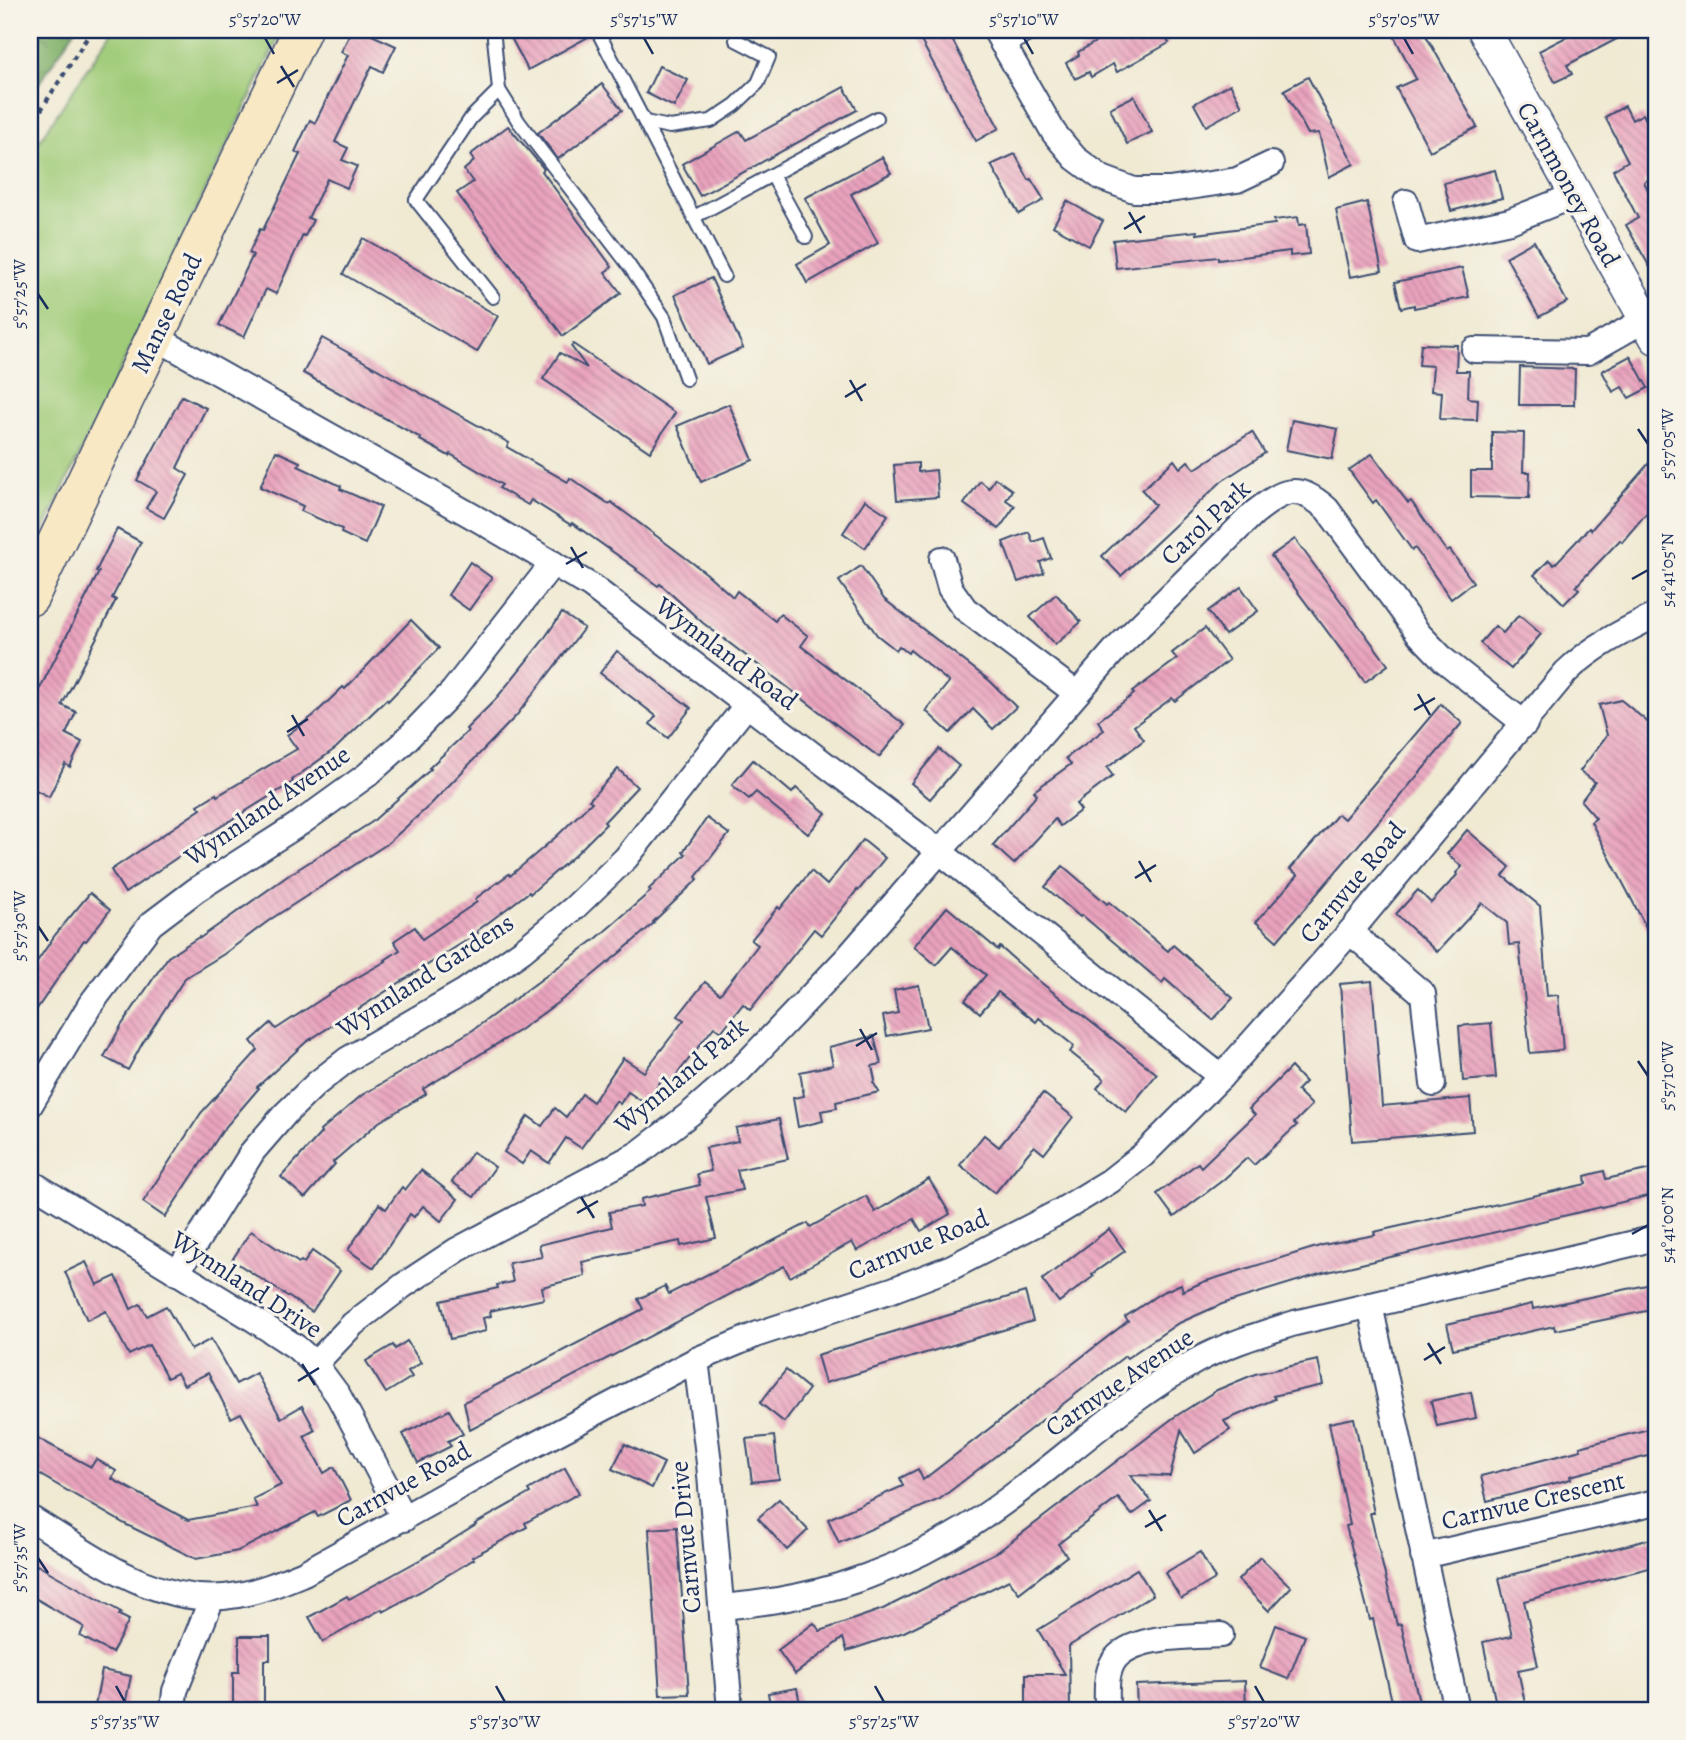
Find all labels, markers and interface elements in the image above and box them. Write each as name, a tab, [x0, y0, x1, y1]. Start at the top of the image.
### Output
text: 5°57'20"W	[229, 7, 301, 31]
text: 5°57'15"W	[610, 7, 678, 31]
text: 5°57'10"W	[989, 7, 1059, 31]
text: 5°57'05"W	[1368, 7, 1440, 31]
street label: Carnmoney Road	[1509, 95, 1628, 273]
street label: Manse Road	[122, 247, 211, 379]
text: 5°57'25"W	[7, 259, 31, 329]
text: 5°57'05"W	[1655, 408, 1679, 480]
street label: Carol Park	[1153, 472, 1258, 573]
text: 54°41'05"N	[1655, 533, 1679, 607]
street label: Wynnland Road	[648, 588, 805, 718]
street label: Wynnland Avenue	[177, 737, 357, 874]
street label: Carnvue Road	[1291, 814, 1414, 951]
text: 5°57'30"W	[7, 890, 31, 961]
street label: Wynnland Gardens	[329, 905, 521, 1046]
street label: Wynnland Park	[606, 1009, 756, 1142]
text: 5°57'10"W	[1655, 1041, 1679, 1111]
text: 54°41'00"N	[1655, 1187, 1679, 1263]
street label: Carnvue Road	[843, 1200, 994, 1289]
street label: Wynnland Drive	[163, 1222, 329, 1346]
street label: Carnvue Avenue	[1038, 1320, 1200, 1445]
street label: Carnvue Road	[330, 1433, 477, 1536]
street label: Carnvue Drive	[661, 1459, 710, 1615]
street label: Carnvue Crescent	[1438, 1462, 1629, 1539]
text: 5°57'35"W	[7, 1523, 31, 1593]
text: 5°57'35"W	[90, 1709, 160, 1733]
text: 5°57'30"W	[470, 1709, 541, 1733]
text: 5°57'25"W	[849, 1709, 919, 1733]
text: 5°57'20"W	[1228, 1709, 1300, 1733]

